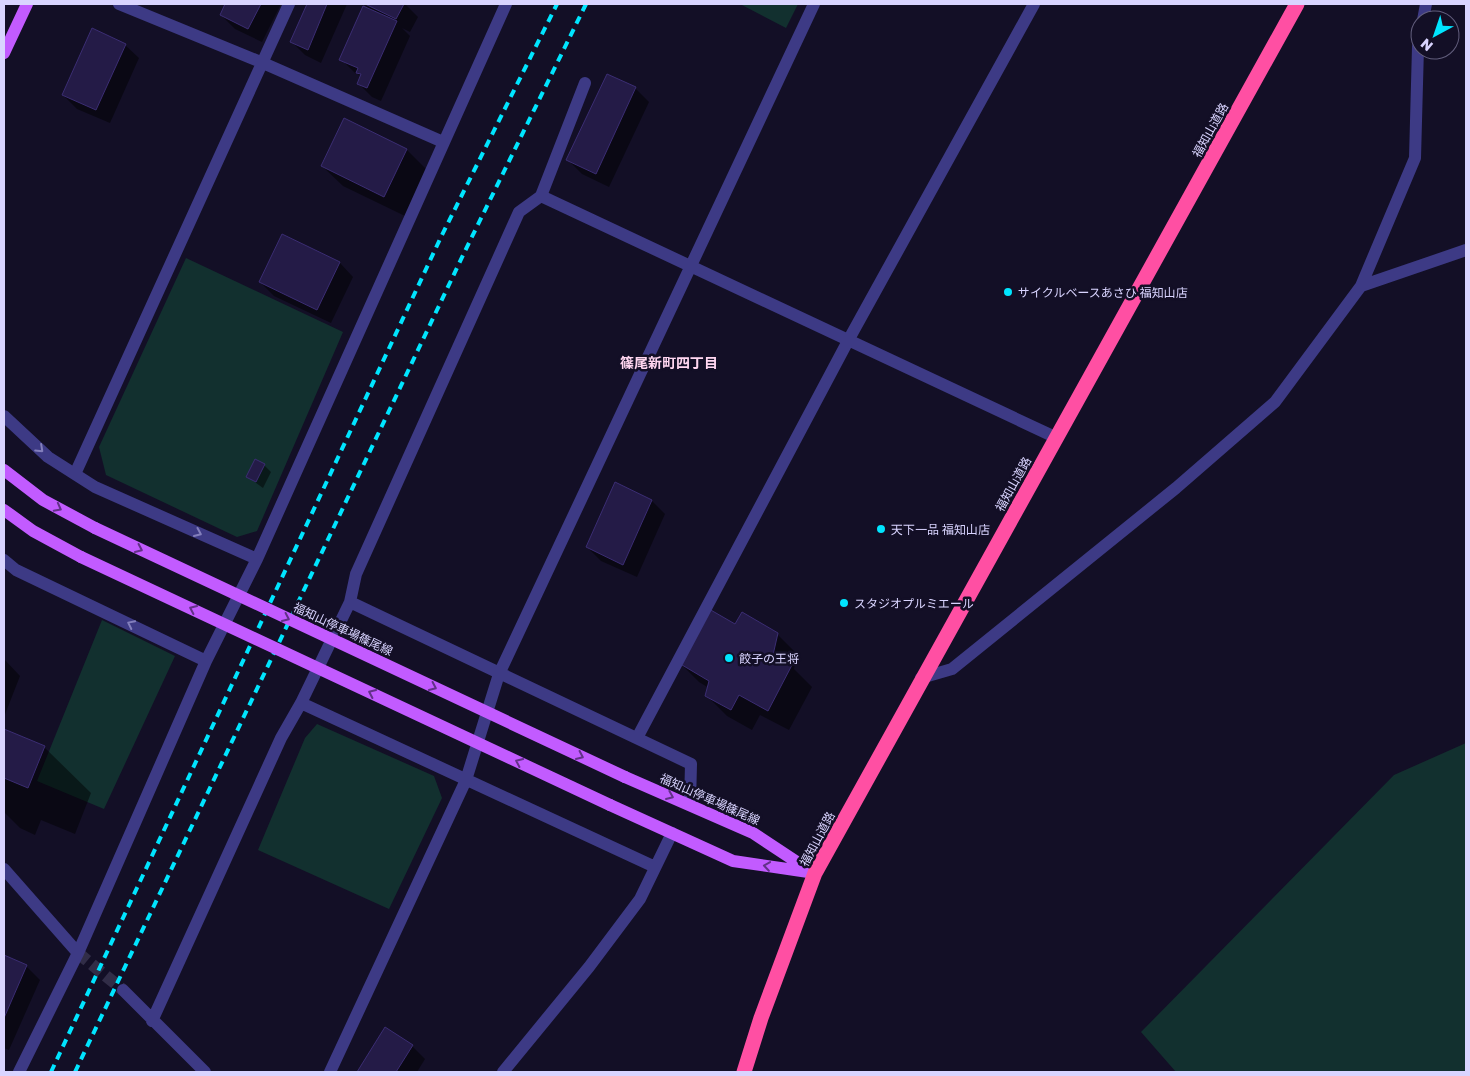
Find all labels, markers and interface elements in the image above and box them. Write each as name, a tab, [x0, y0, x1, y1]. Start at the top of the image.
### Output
north arrow	[1410, 10, 1460, 60]
text: N	[1417, 35, 1436, 55]
street label: 福知山道路	[1189, 100, 1231, 160]
place label: サイクルベースあさひ 福知山店	[1018, 285, 1188, 300]
marker: サイクルベースあさひ 福知山店	[1002, 286, 1014, 298]
district label: 篠尾新町四丁目	[620, 354, 718, 371]
one-way arrow	[34, 443, 43, 452]
street label: 福知山道路	[992, 454, 1034, 514]
one-way arrow	[52, 502, 61, 512]
place label: 天下一品 福知山店	[891, 522, 990, 537]
marker: 天下一品 福知山店	[875, 523, 887, 535]
one-way arrow	[193, 526, 202, 537]
one-way arrow	[134, 542, 143, 553]
place label: スタジオプルミエール	[854, 596, 974, 611]
marker: スタジオプルミエール	[838, 597, 850, 609]
street label: 福知山停車場篠尾線	[291, 599, 395, 659]
one-way arrow	[189, 605, 198, 615]
one-way arrow	[281, 611, 290, 622]
one-way arrow	[127, 620, 136, 630]
place label: 餃子の王将	[739, 651, 799, 666]
marker: 餃子の王将	[723, 652, 735, 664]
one-way arrow	[428, 680, 437, 691]
one-way arrow	[368, 689, 377, 699]
one-way arrow	[575, 750, 584, 760]
one-way arrow	[515, 758, 524, 769]
street label: 福知山停車場篠尾線	[658, 770, 762, 828]
one-way arrow	[665, 790, 674, 800]
street label: 福知山道路	[796, 809, 838, 869]
one-way arrow	[763, 862, 771, 872]

